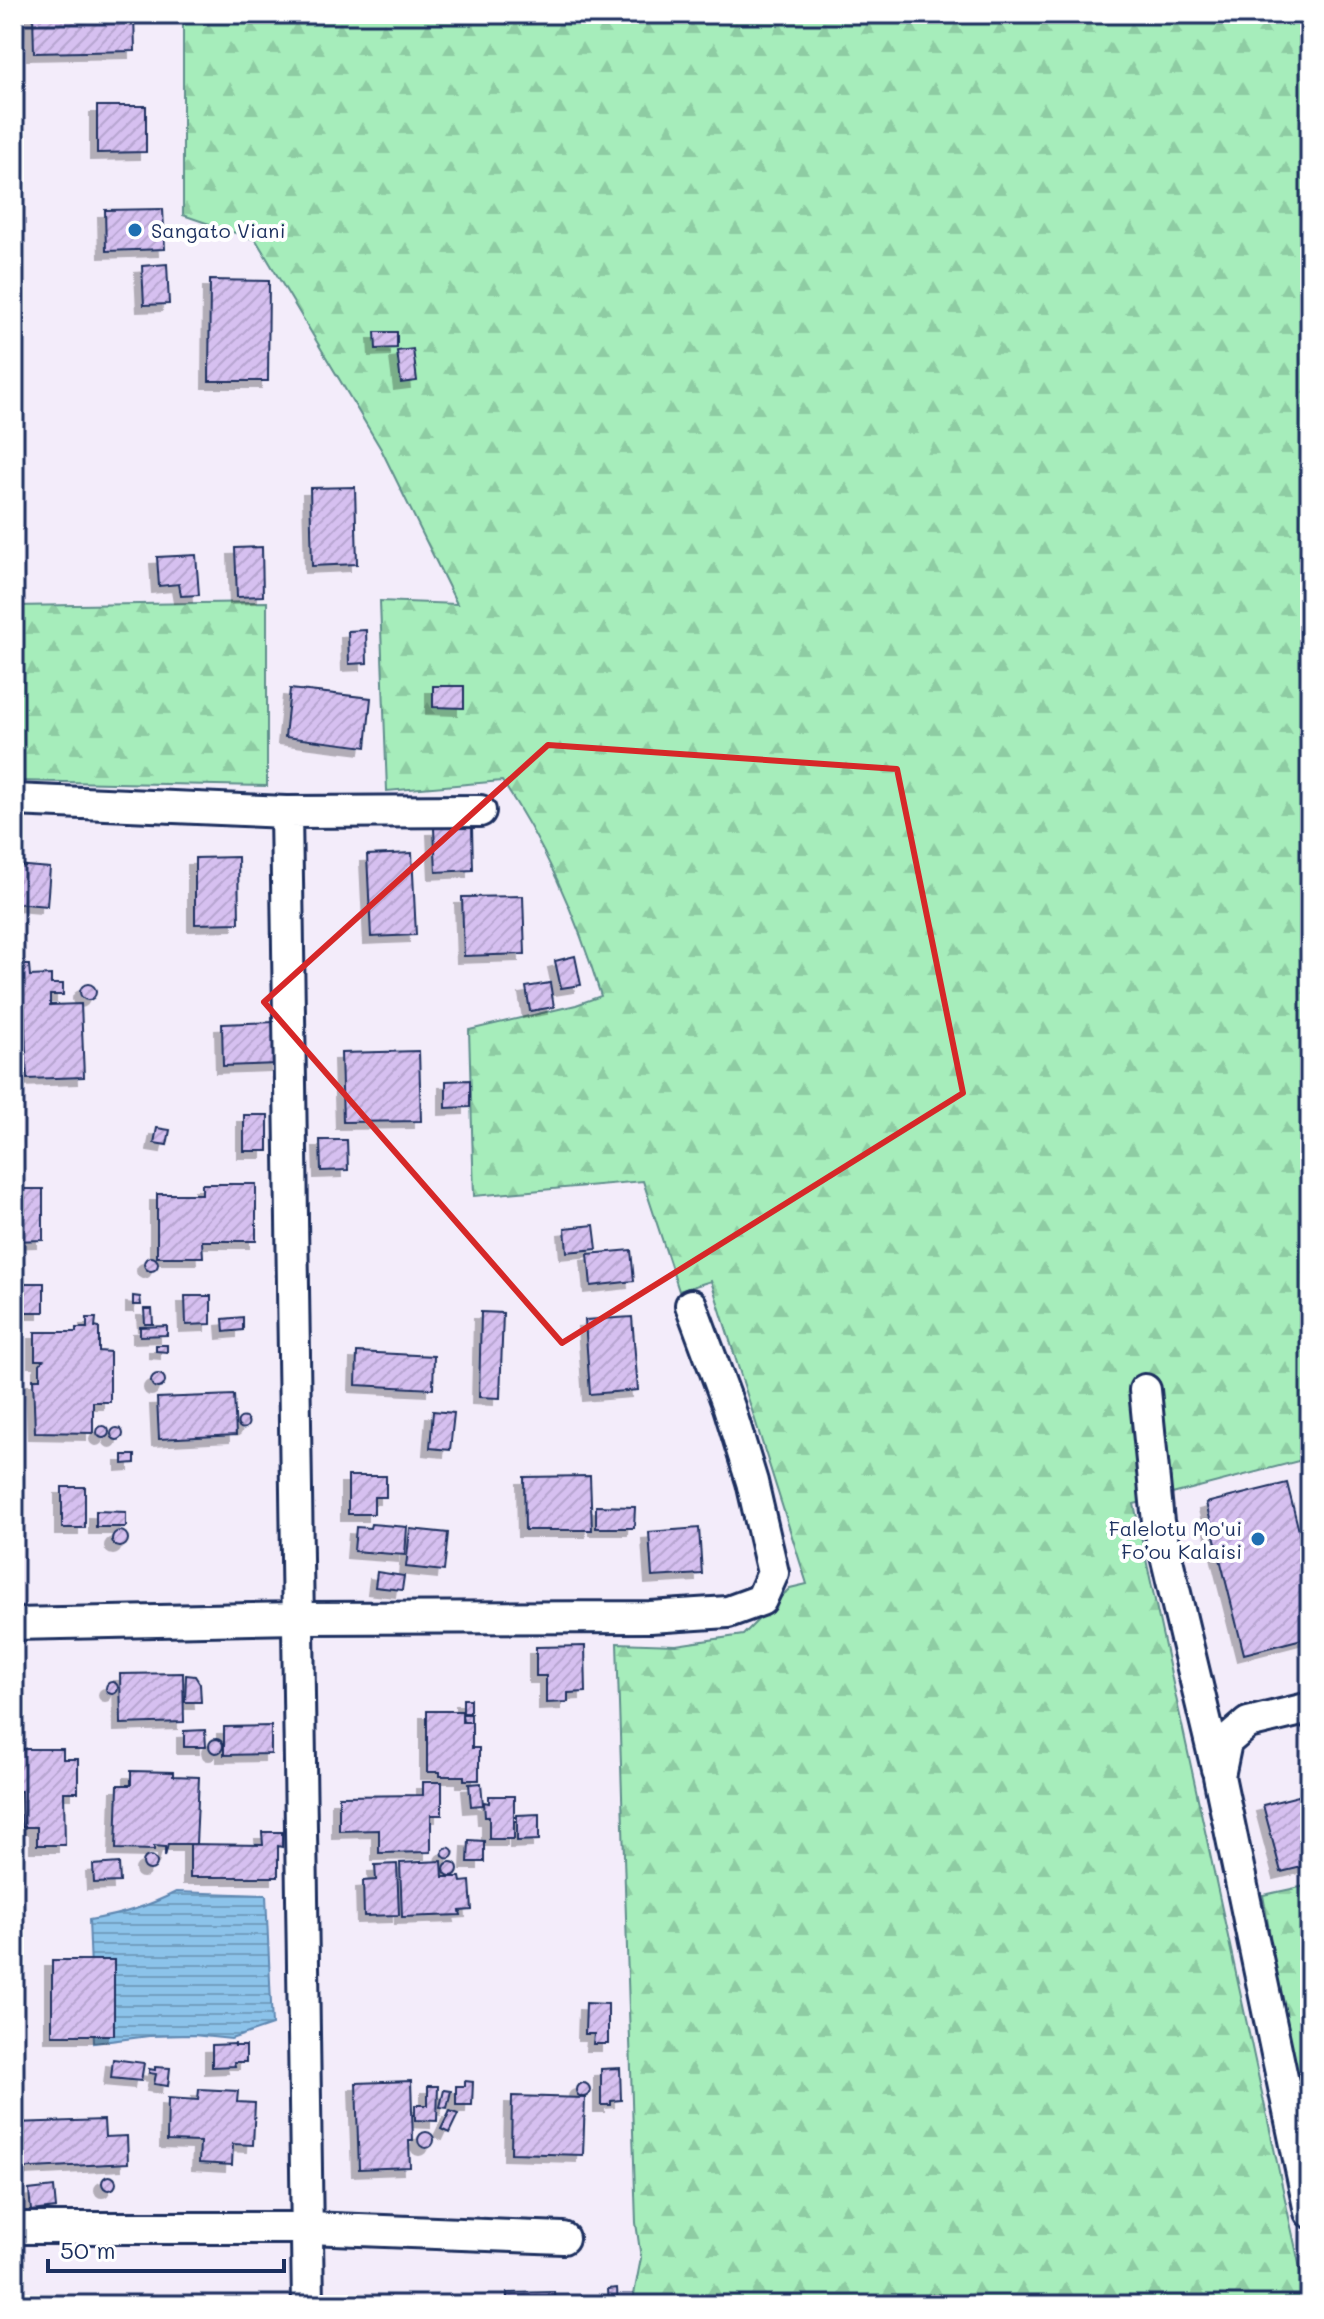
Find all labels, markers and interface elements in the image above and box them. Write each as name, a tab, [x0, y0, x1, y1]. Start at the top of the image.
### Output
place label: Sangato Viani	[151, 217, 286, 243]
marker: Sangato Viani	[126, 221, 144, 239]
place label: Falelotu Mo'ui Fo'ou Kalaisi	[1109, 1515, 1242, 1564]
marker: Falelotu Mo'ui Fo'ou Kalaisi	[1249, 1530, 1267, 1548]
scale bar	[48, 2223, 284, 2273]
text: 50 m	[60, 2234, 116, 2265]

